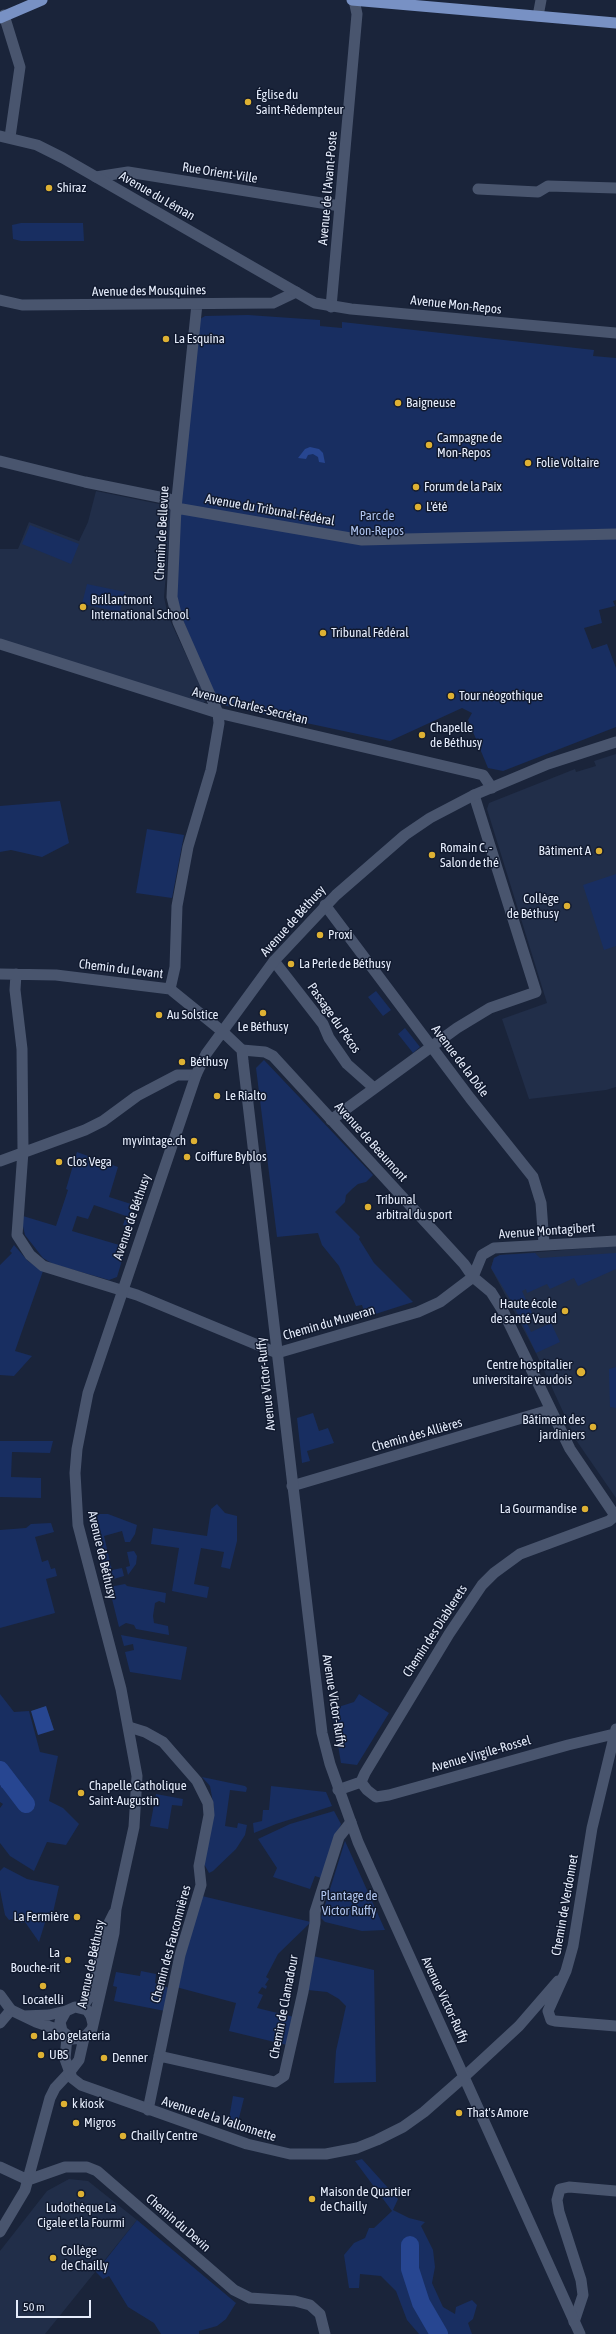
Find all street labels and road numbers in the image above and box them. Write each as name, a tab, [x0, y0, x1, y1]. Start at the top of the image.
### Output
street label: Avenue de l'Avant-Poste	[315, 130, 341, 246]
street label: Rue Orient-Ville	[181, 159, 259, 187]
street label: Avenue du Léman	[116, 168, 198, 224]
street label: Avenue des Mousquines	[92, 282, 206, 300]
street label: Avenue Mon-Repos	[410, 292, 502, 318]
street label: Chemin de Bellevue	[152, 485, 172, 581]
street label: Avenue du Tribunal-Fédéral	[204, 491, 336, 529]
street label: Avenue Charles-Secrétan	[190, 684, 310, 728]
street label: Avenue de Béthusy	[257, 882, 329, 960]
street label: Chemin du Levant	[78, 956, 164, 982]
street label: Passage du Pécos	[304, 980, 364, 1056]
street label: Avenue de la Dôle	[428, 1022, 492, 1100]
street label: Avenue de Beaumont	[331, 1099, 411, 1185]
street label: Avenue de Béthusy	[110, 1172, 154, 1262]
street label: Avenue Montagibert	[498, 1220, 596, 1242]
street label: Chemin du Muveran	[281, 1302, 377, 1344]
street label: Avenue Victor-Ruffy	[253, 1336, 279, 1432]
street label: Chemin des Allières	[370, 1415, 464, 1455]
street label: Avenue de Béthusy	[84, 1509, 120, 1601]
street label: Chemin des Diablerets	[399, 1582, 471, 1680]
street label: Avenue Victor-Ruffy	[319, 1653, 349, 1749]
street label: Avenue Virgile-Rossel	[429, 1732, 533, 1776]
street label: Chemin de Verdonnet	[548, 1853, 582, 1957]
street label: Chemin des Fauconnières	[148, 1884, 194, 2004]
street label: Avenue de Béthusy	[74, 1918, 108, 2010]
street label: Chemin de Clamadour	[266, 1954, 302, 2060]
street label: Avenue Victor-Ruffy	[418, 1954, 472, 2046]
street label: Avenue de la Vallonnette	[160, 2093, 278, 2145]
street label: Chemin du Devin	[143, 2191, 213, 2255]

